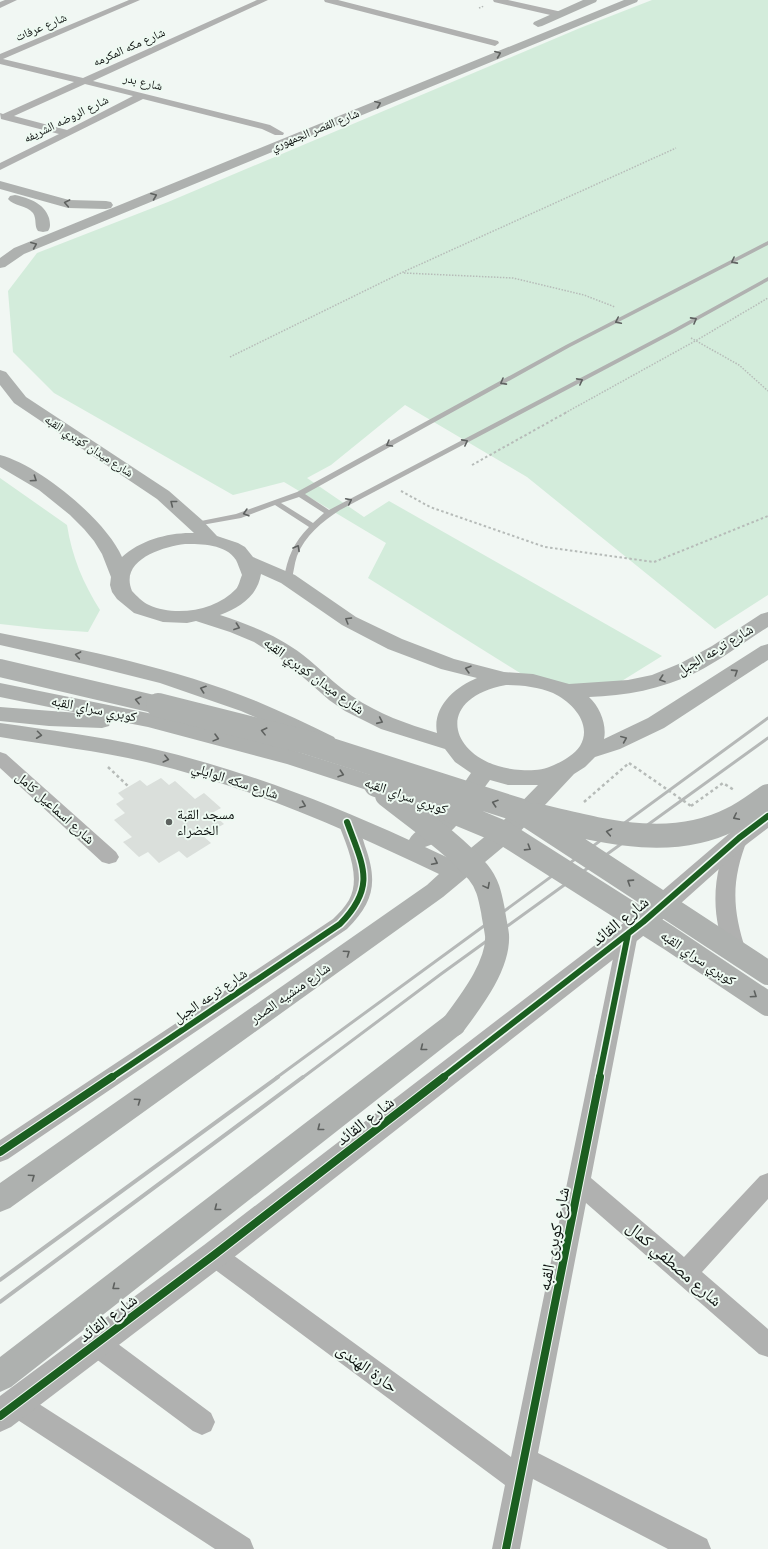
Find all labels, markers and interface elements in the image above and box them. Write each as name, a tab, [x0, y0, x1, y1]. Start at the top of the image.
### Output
street label: شارع عرفات	[13, 10, 69, 45]
street label: شارع مكه المكرمه	[91, 25, 168, 70]
one-way arrow	[495, 51, 502, 59]
street label: شارع بدر	[121, 70, 164, 94]
street label: شارع الروضه الشريفه	[21, 92, 111, 146]
one-way arrow	[374, 101, 382, 109]
street label: شارع القصر الجمهوري	[269, 106, 362, 157]
one-way arrow	[151, 192, 158, 200]
one-way arrow	[64, 199, 70, 207]
one-way arrow	[30, 242, 38, 250]
one-way arrow	[730, 256, 738, 264]
one-way arrow	[615, 316, 623, 324]
one-way arrow	[690, 317, 698, 324]
one-way arrow	[500, 377, 507, 384]
one-way arrow	[576, 378, 583, 385]
street label: شارع ميدان كوبري القبه	[40, 412, 136, 482]
one-way arrow	[461, 439, 468, 446]
one-way arrow	[386, 440, 393, 447]
one-way arrow	[30, 474, 37, 482]
one-way arrow	[345, 498, 353, 506]
one-way arrow	[171, 501, 178, 508]
one-way arrow	[242, 509, 249, 517]
one-way arrow	[292, 545, 299, 552]
one-way arrow	[345, 617, 352, 625]
street label: شارع ترعه الجبل	[674, 621, 757, 680]
one-way arrow	[233, 623, 240, 631]
street label: شارع ميدان كوبري القبه	[259, 634, 368, 720]
one-way arrow	[75, 651, 81, 659]
one-way arrow	[465, 665, 472, 674]
one-way arrow	[731, 669, 738, 677]
one-way arrow	[658, 674, 665, 682]
one-way arrow	[200, 685, 207, 694]
street label: كوبري سراي القبه	[49, 692, 138, 728]
one-way arrow	[134, 696, 141, 704]
one-way arrow	[375, 716, 383, 724]
one-way arrow	[261, 727, 268, 736]
one-way arrow	[36, 730, 42, 739]
one-way arrow	[212, 733, 219, 741]
one-way arrow	[620, 735, 627, 743]
one-way arrow	[163, 755, 170, 763]
street label: شارع سكه الوايلي	[189, 759, 280, 805]
street label: شارع اسماعيل كامل	[11, 768, 98, 849]
one-way arrow	[337, 769, 344, 777]
street label: كوبري سراي القبه	[361, 774, 450, 821]
one-way arrow	[491, 799, 498, 807]
one-way arrow	[299, 800, 306, 808]
place label: مسجد القبة الخضراء	[177, 806, 234, 839]
one-way arrow	[732, 812, 740, 820]
marker: مسجد القبة الخضراء	[164, 817, 174, 827]
one-way arrow	[606, 828, 612, 837]
one-way arrow	[523, 844, 530, 851]
one-way arrow	[431, 857, 438, 865]
one-way arrow	[628, 880, 635, 887]
one-way arrow	[482, 882, 489, 889]
street label: شارع القائد	[587, 891, 654, 951]
street label: كوبري سراي القبه	[656, 927, 739, 992]
one-way arrow	[342, 951, 349, 958]
street label: شارع منشيه الصدر	[246, 959, 334, 1028]
street label: شارع ترعه الجبل	[170, 965, 251, 1028]
one-way arrow	[750, 990, 757, 998]
one-way arrow	[420, 1044, 427, 1051]
street label: شارع القائد	[332, 1092, 399, 1151]
one-way arrow	[134, 1098, 141, 1106]
one-way arrow	[318, 1123, 325, 1130]
one-way arrow	[28, 1174, 35, 1182]
street label: شارع كوبرى القبه	[534, 1185, 575, 1293]
one-way arrow	[215, 1203, 222, 1210]
street label: شارع مصطفي كمال	[620, 1217, 726, 1314]
one-way arrow	[112, 1283, 119, 1290]
street label: شارع القائد	[74, 1289, 142, 1348]
street label: حارة الهندى	[332, 1339, 402, 1397]

